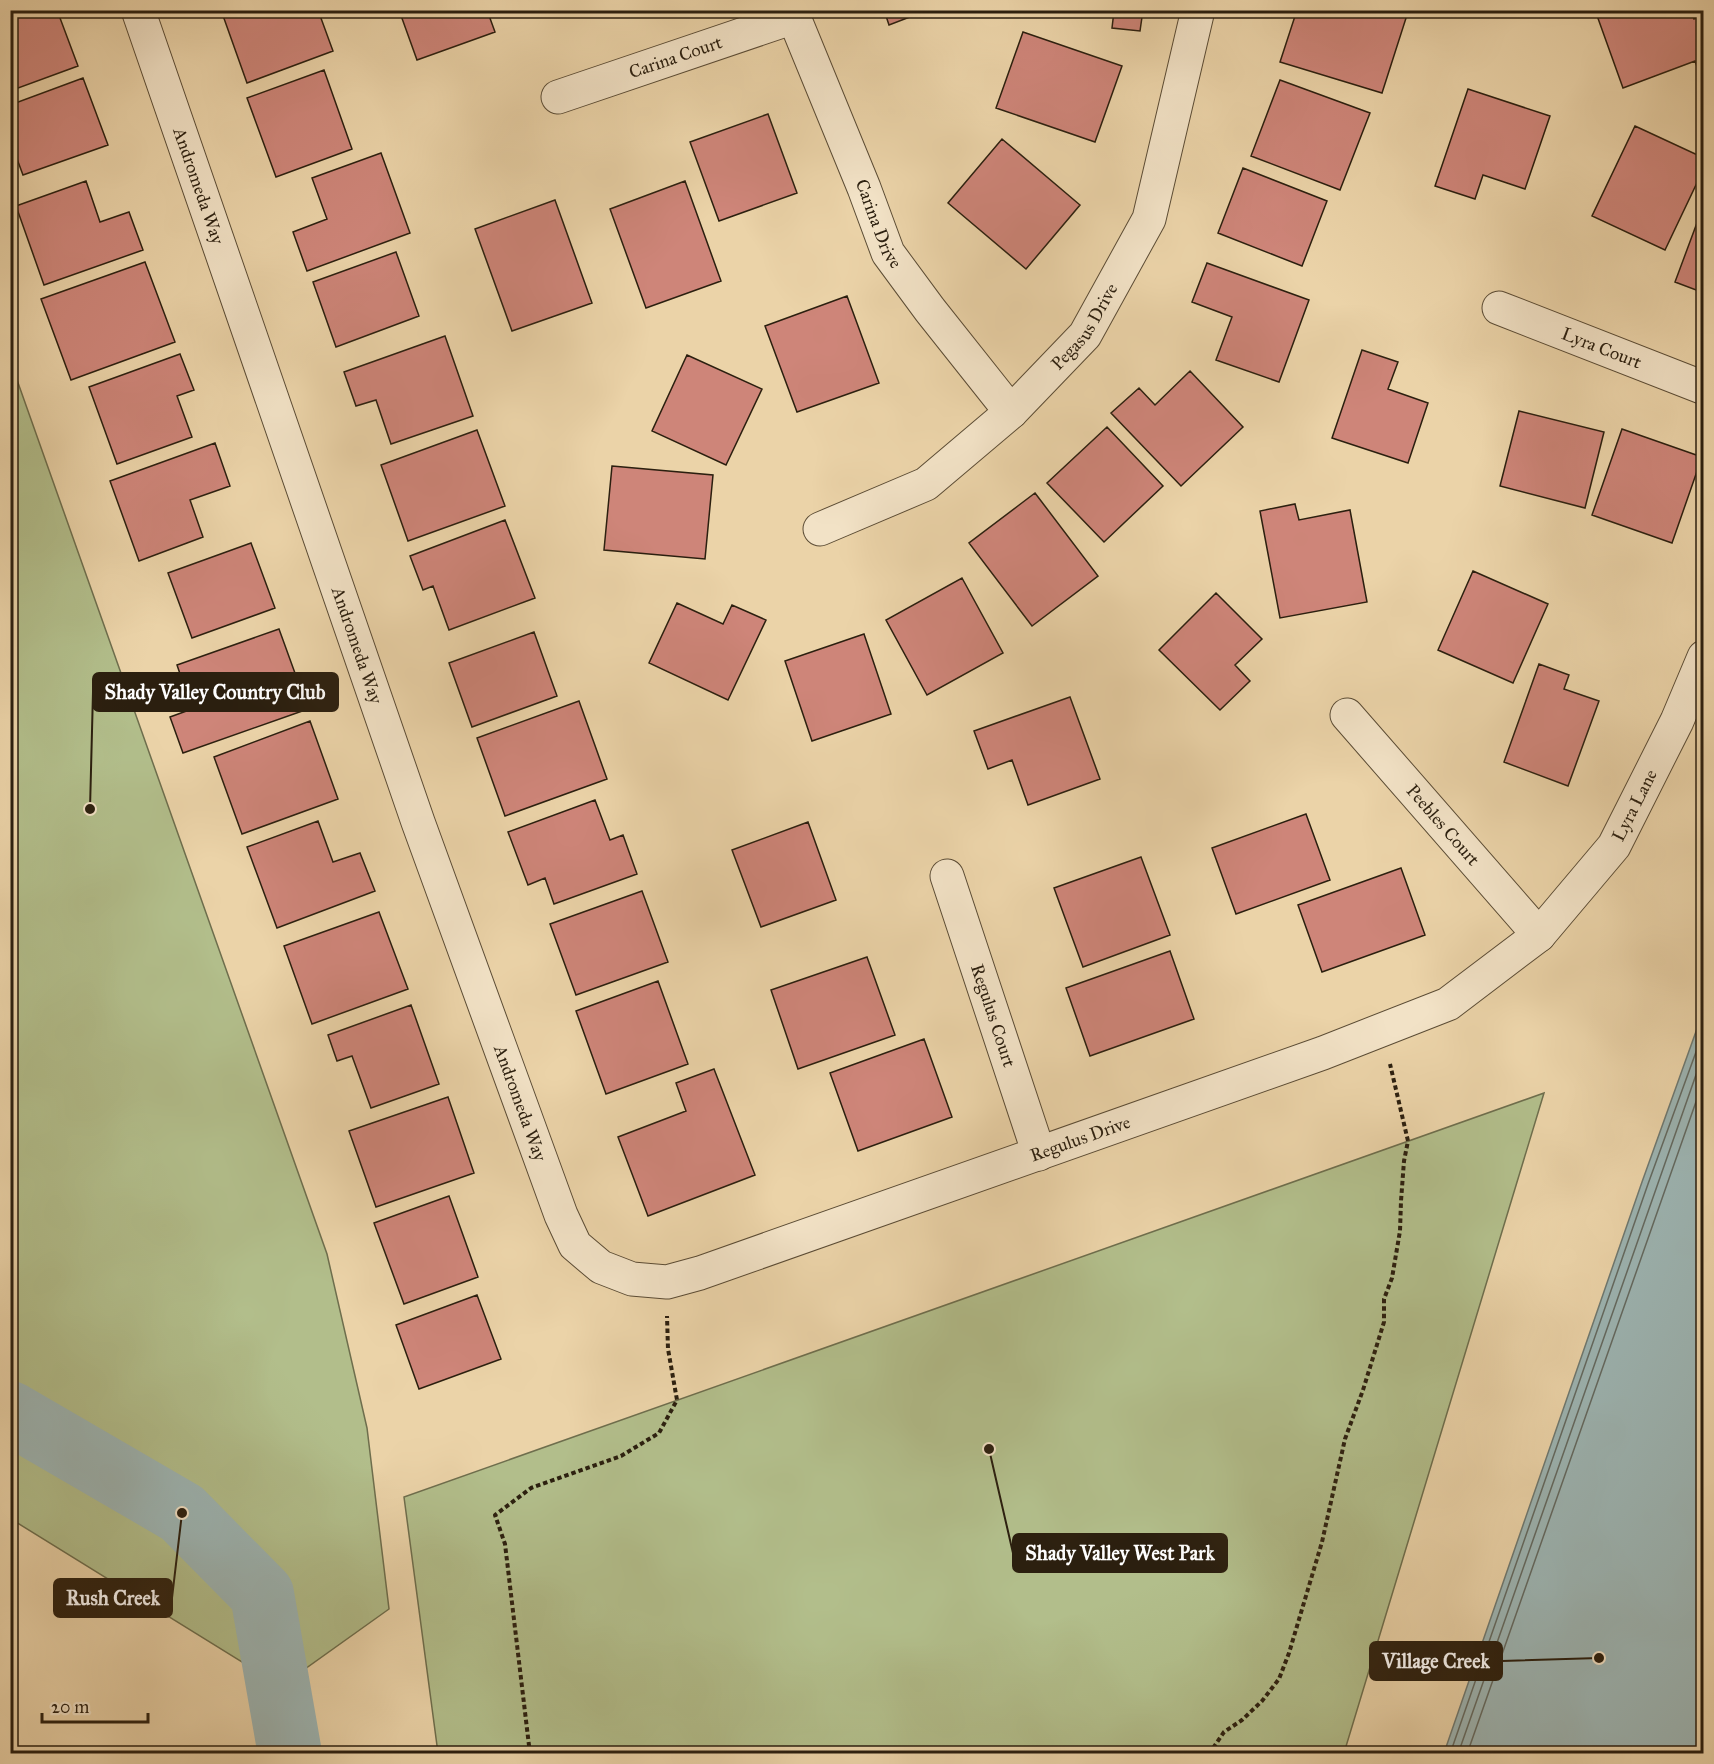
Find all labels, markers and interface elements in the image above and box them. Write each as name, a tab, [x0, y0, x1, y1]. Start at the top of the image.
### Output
street label: Carina Court	[626, 31, 726, 83]
street label: Andromeda Way	[168, 124, 229, 248]
street label: Carina Drive	[851, 176, 907, 273]
street label: Pegasus Drive	[1046, 279, 1122, 374]
street label: Lyra Court	[1558, 322, 1645, 374]
street label: Andromeda Way	[326, 583, 388, 707]
callout: Shady Valley Country Club	[93, 673, 338, 711]
text: Shady Valley Country Club	[105, 680, 326, 705]
street label: Lyra Lane	[1607, 766, 1662, 845]
street label: Peebles Court	[1402, 780, 1485, 871]
street label: Regulus Court	[966, 961, 1021, 1071]
street label: Andromeda Way	[489, 1041, 552, 1165]
street label: Regulus Drive	[1027, 1111, 1133, 1167]
callout: Shady Valley West Park	[1013, 1534, 1227, 1572]
text: Shady Valley West Park	[1025, 1541, 1215, 1566]
callout: Rush Creek	[54, 1579, 172, 1617]
text: Rush Creek	[66, 1586, 161, 1610]
callout: Village Creek	[1370, 1642, 1502, 1680]
text: Village Creek	[1381, 1649, 1490, 1674]
scale bar	[42, 1686, 148, 1724]
text: 20 m	[51, 1696, 89, 1718]

